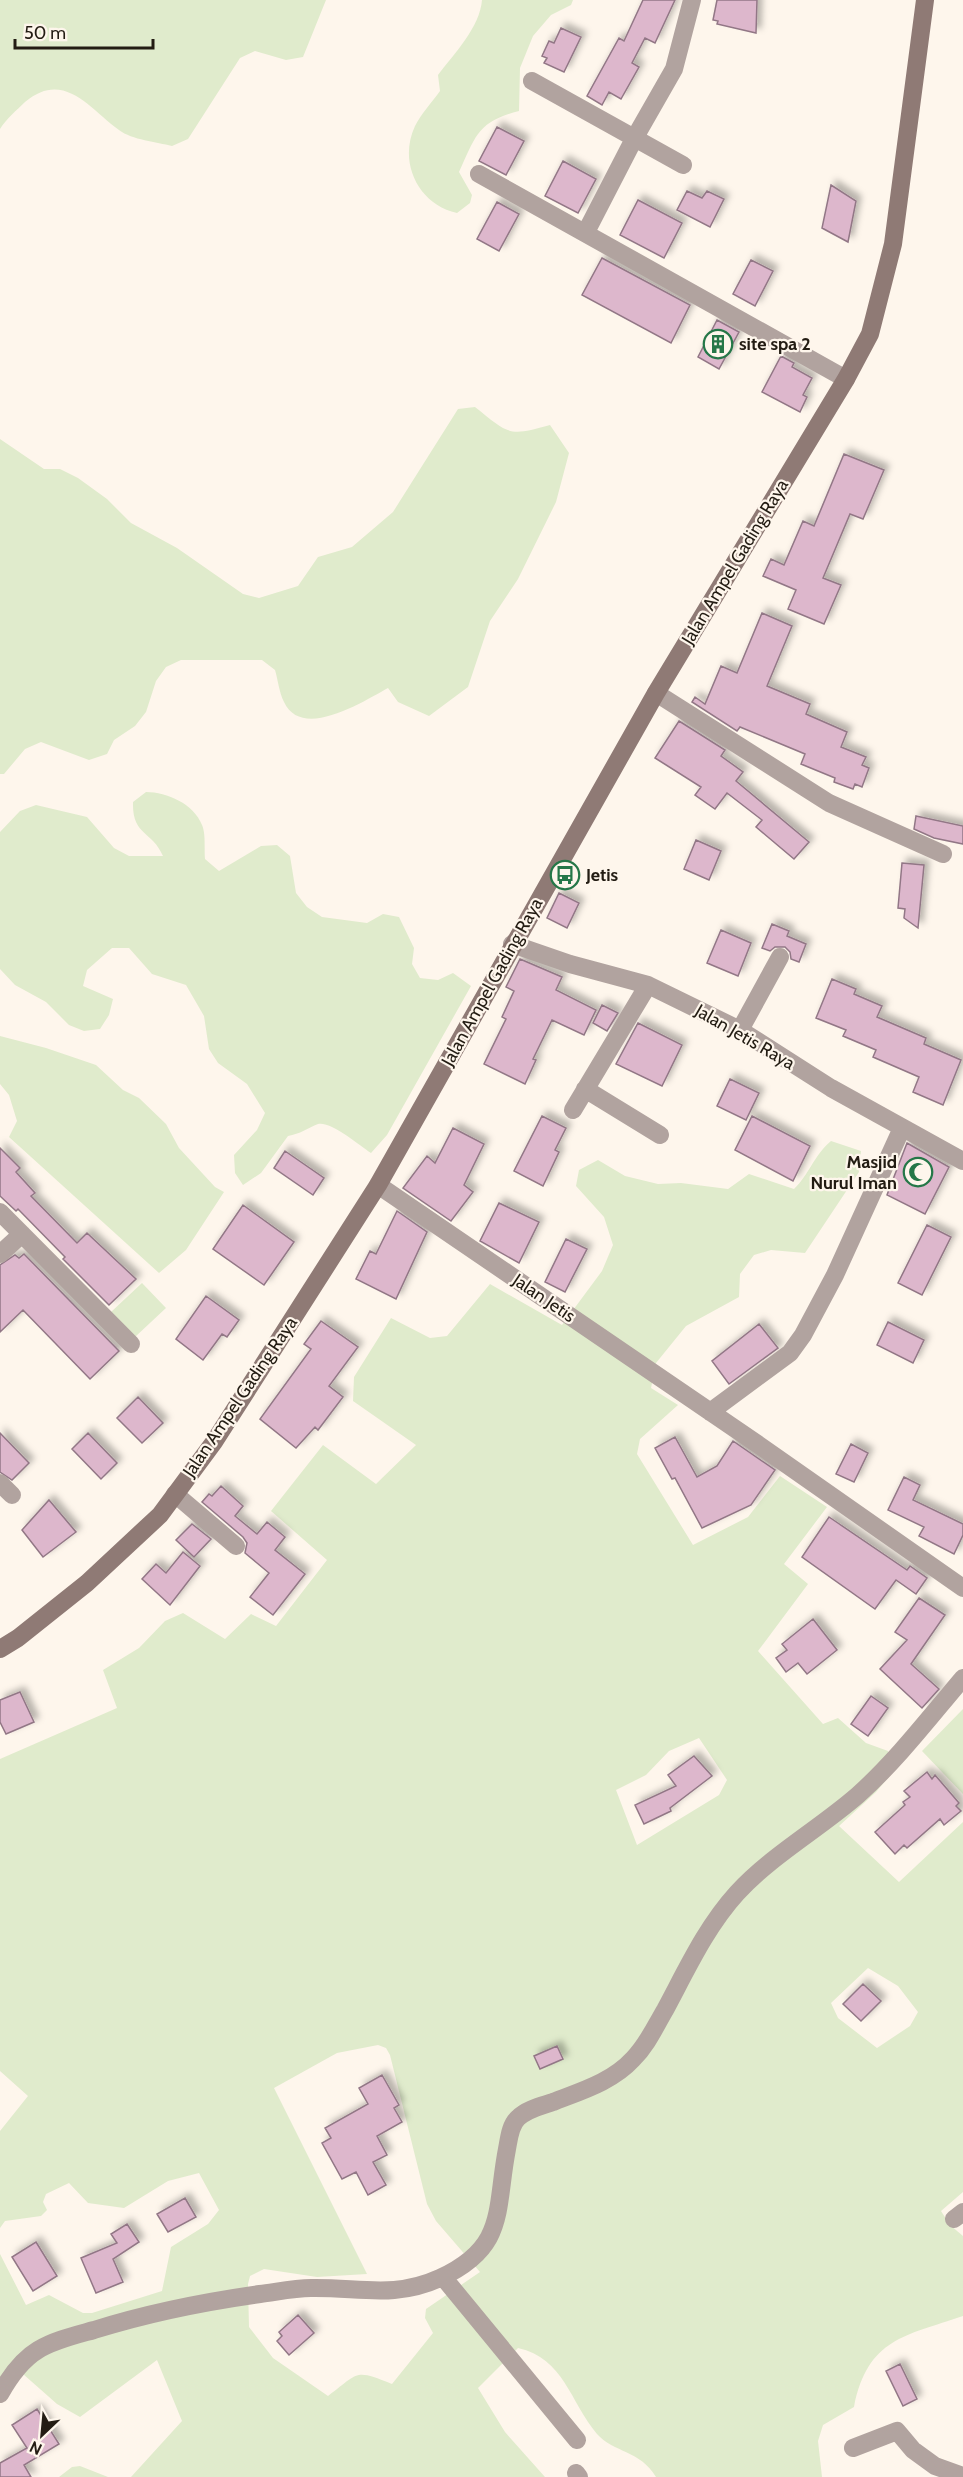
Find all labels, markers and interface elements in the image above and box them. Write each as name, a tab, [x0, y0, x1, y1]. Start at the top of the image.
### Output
scale bar	[15, 12, 153, 50]
text: 50 m	[24, 22, 66, 44]
building icon: site spa 2	[702, 328, 734, 360]
place label: site spa 2	[739, 333, 811, 355]
street label: Jalan Ampel Gading Raya	[676, 475, 793, 649]
bus stop icon: Jetis	[549, 859, 581, 891]
place label: Jetis	[585, 864, 619, 886]
street label: Jalan Ampel Gading Raya	[436, 894, 548, 1071]
street label: Jalan Jetis Raya	[690, 999, 799, 1075]
place label: Masjid Nurul Iman	[810, 1151, 897, 1194]
mosque icon: Masjid Nurul Iman	[902, 1156, 934, 1188]
street label: Jalan Jetis	[508, 1268, 580, 1327]
street label: Jalan Ampel Gading Raya	[178, 1312, 302, 1482]
north arrow	[12, 2405, 72, 2465]
text: N	[26, 2437, 45, 2459]

